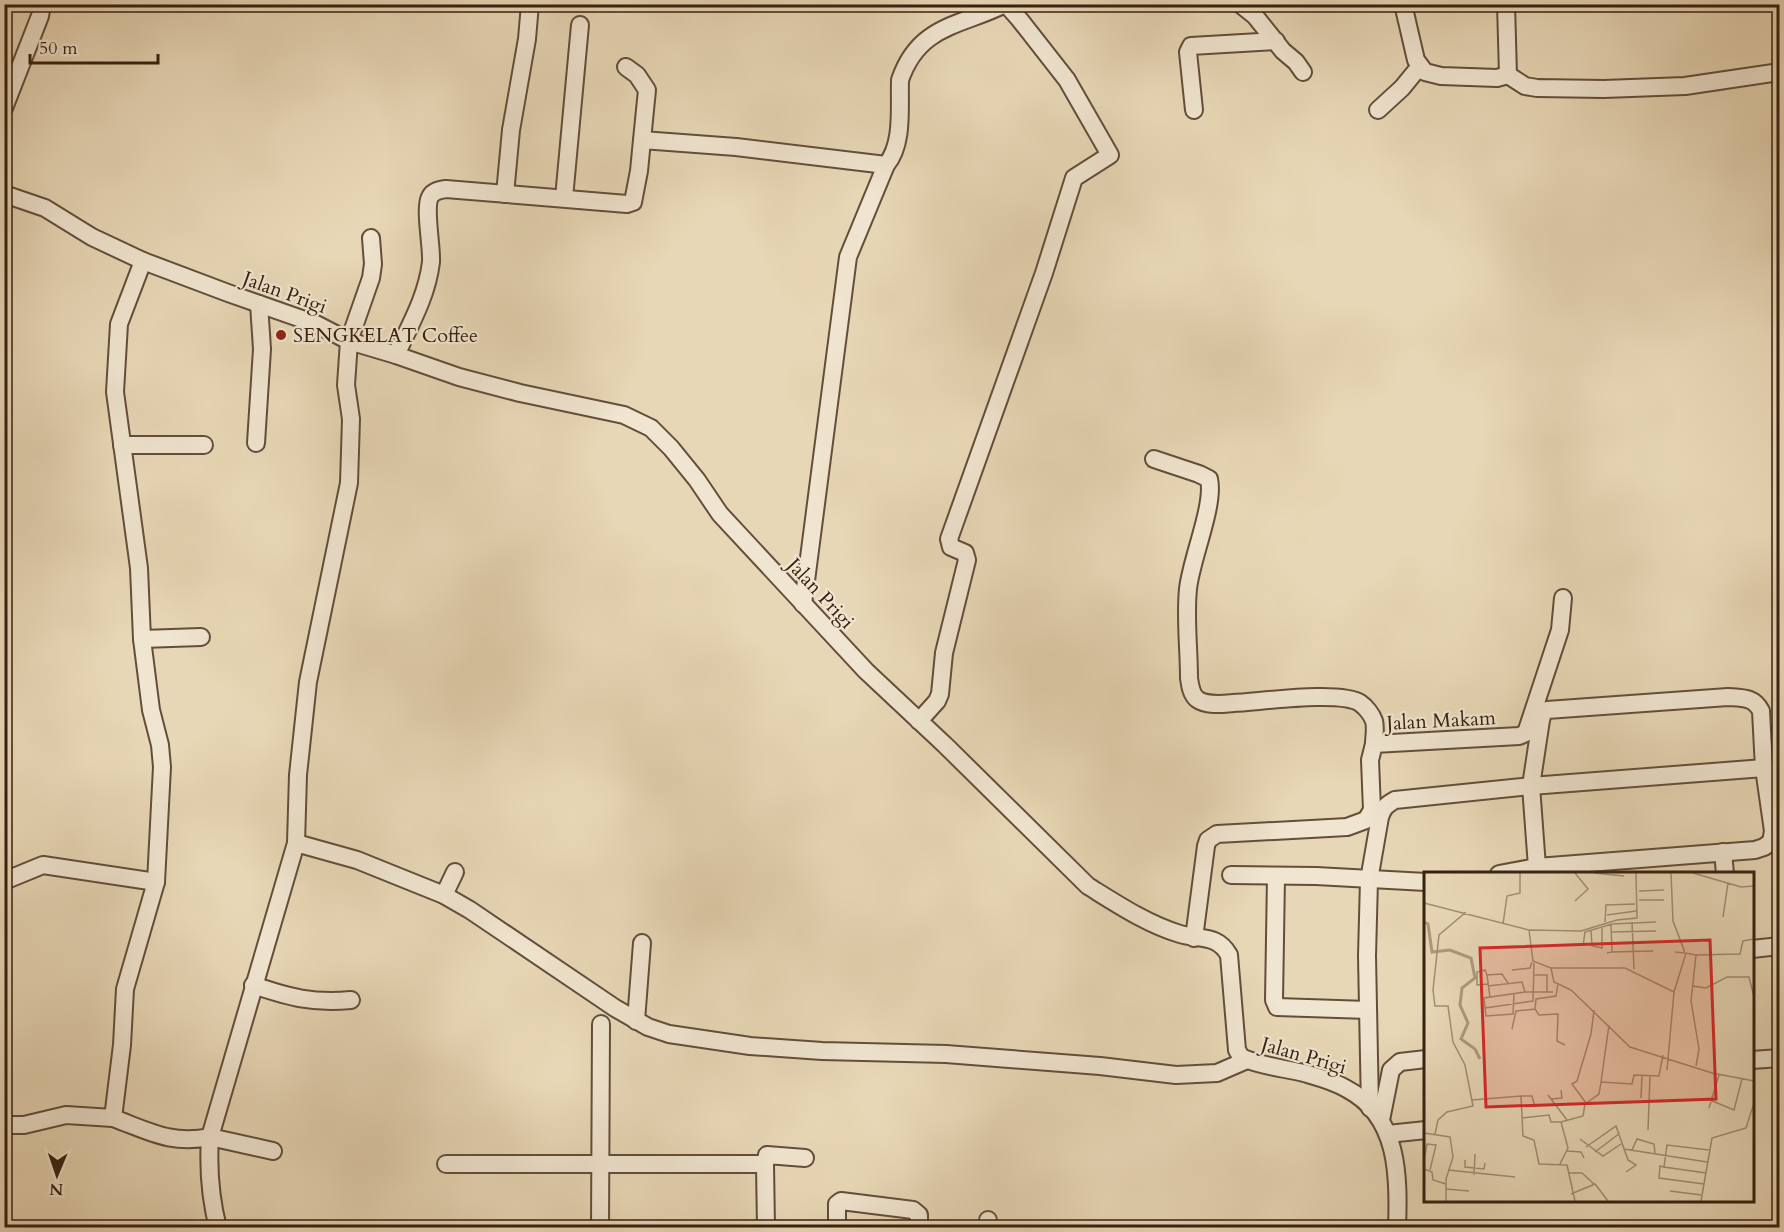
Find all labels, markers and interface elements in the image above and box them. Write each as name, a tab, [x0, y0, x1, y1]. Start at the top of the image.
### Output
scale bar	[30, 27, 158, 65]
text: 50 m	[39, 36, 78, 61]
street label: Jalan Prigi	[236, 264, 331, 320]
place label: SENGKELAT Coffee	[293, 322, 478, 349]
marker: SENGKELAT Coffee	[274, 328, 288, 342]
street label: Jalan Prigi	[779, 550, 861, 635]
street label: Jalan Makam	[1383, 704, 1497, 737]
inset map	[1424, 872, 1754, 1202]
street label: Jalan Prigi	[1255, 1030, 1350, 1081]
north arrow	[27, 1145, 87, 1205]
text: N	[49, 1178, 64, 1200]

